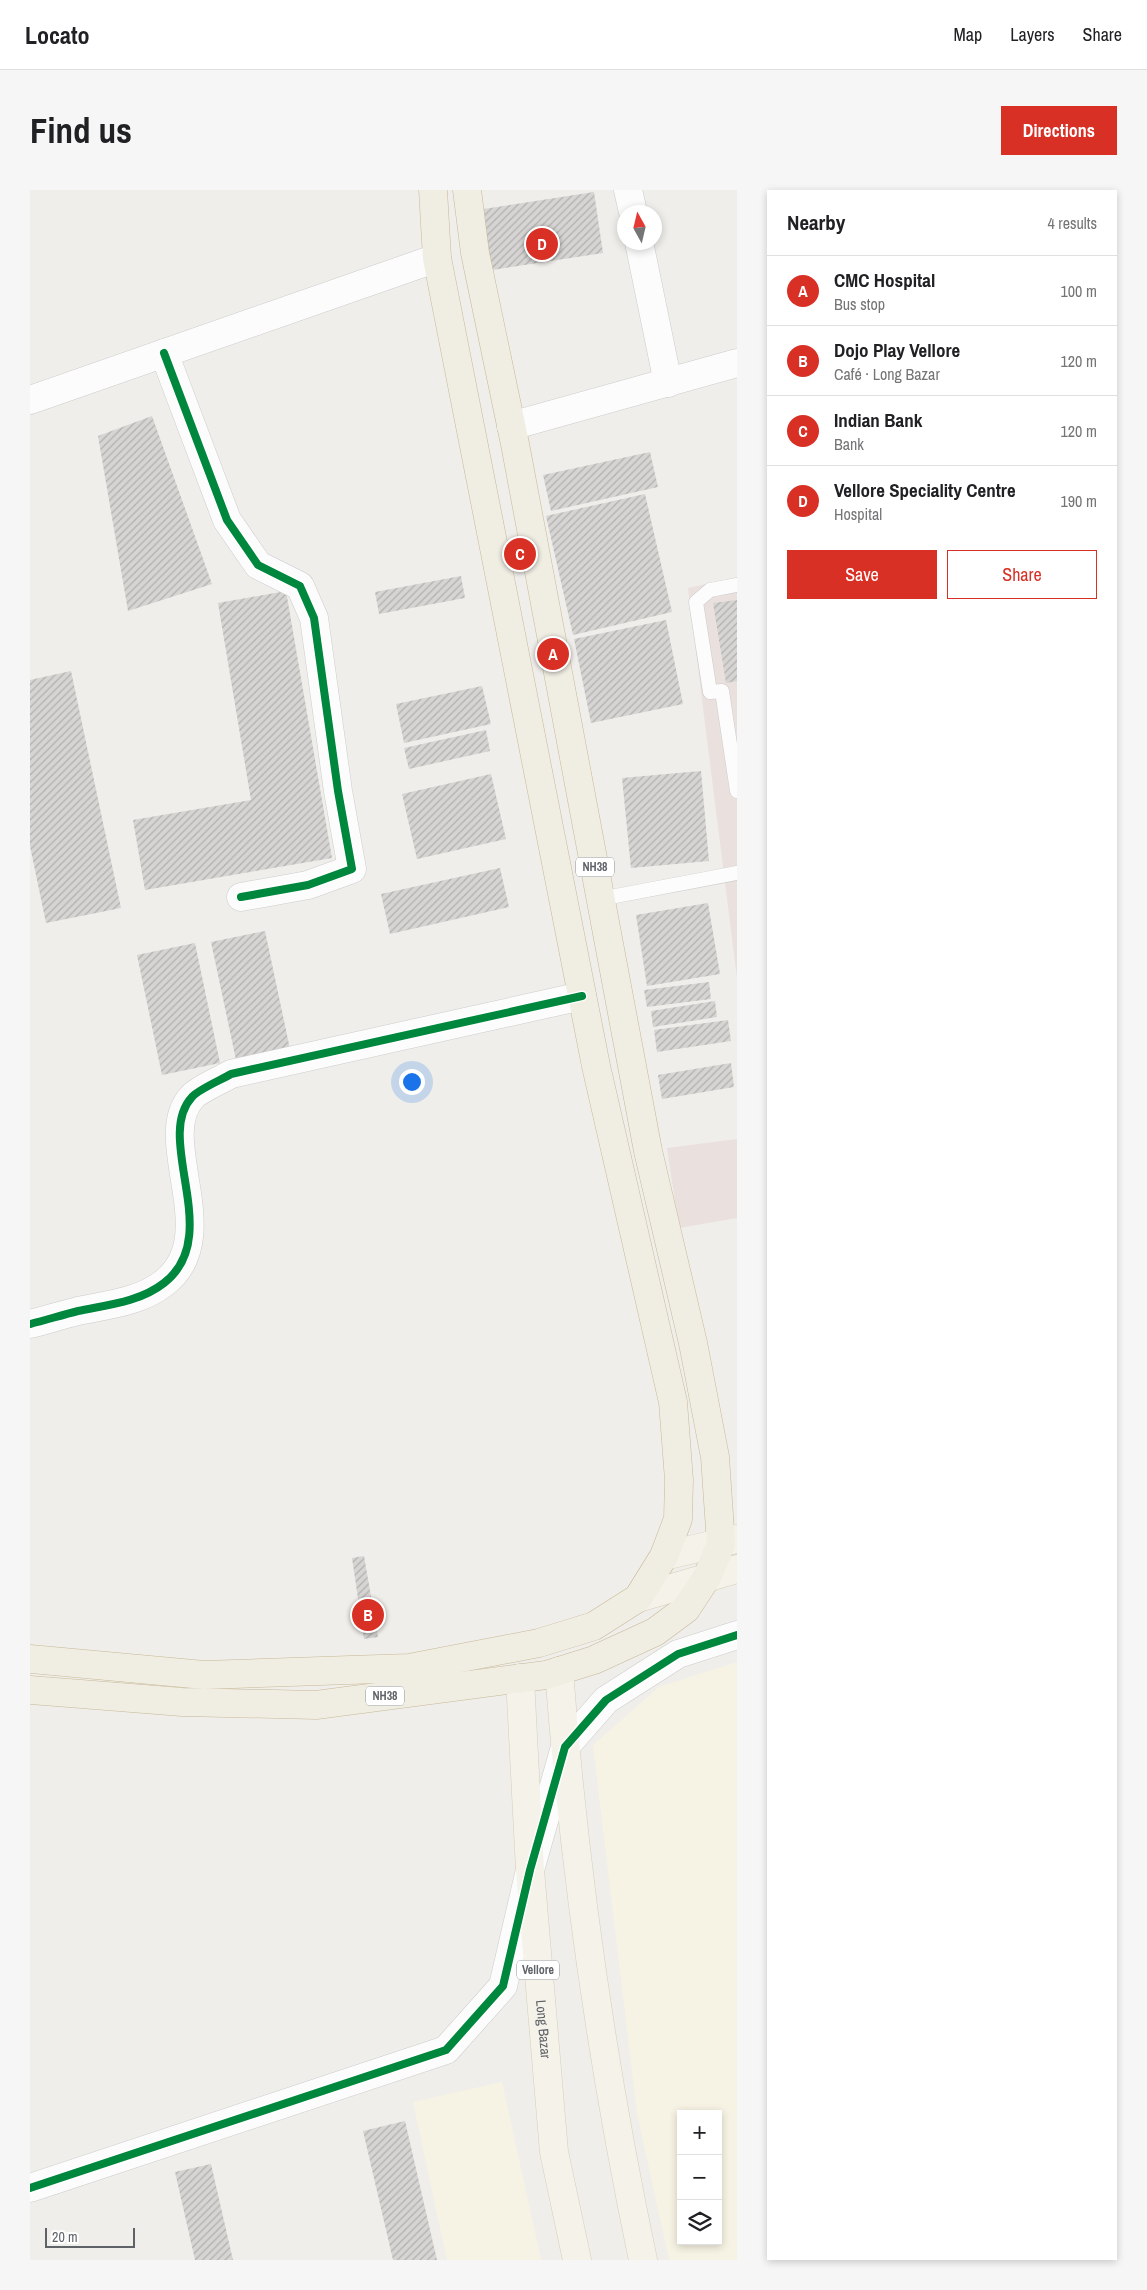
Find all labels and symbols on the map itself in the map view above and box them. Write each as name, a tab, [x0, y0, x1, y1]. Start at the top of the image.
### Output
north arrow	[617, 205, 662, 250]
pin: D	[526, 225, 558, 263]
pin: C	[504, 535, 536, 573]
pin: A	[537, 635, 569, 673]
road number: NH38	[576, 858, 614, 876]
your location	[399, 1069, 425, 1095]
pin: B	[352, 1596, 384, 1634]
road number: NH38	[366, 1686, 404, 1705]
road number: Vellore	[517, 1960, 559, 1980]
street label: Long Bazar	[532, 1999, 555, 2059]
scale bar	[45, 2225, 135, 2248]

